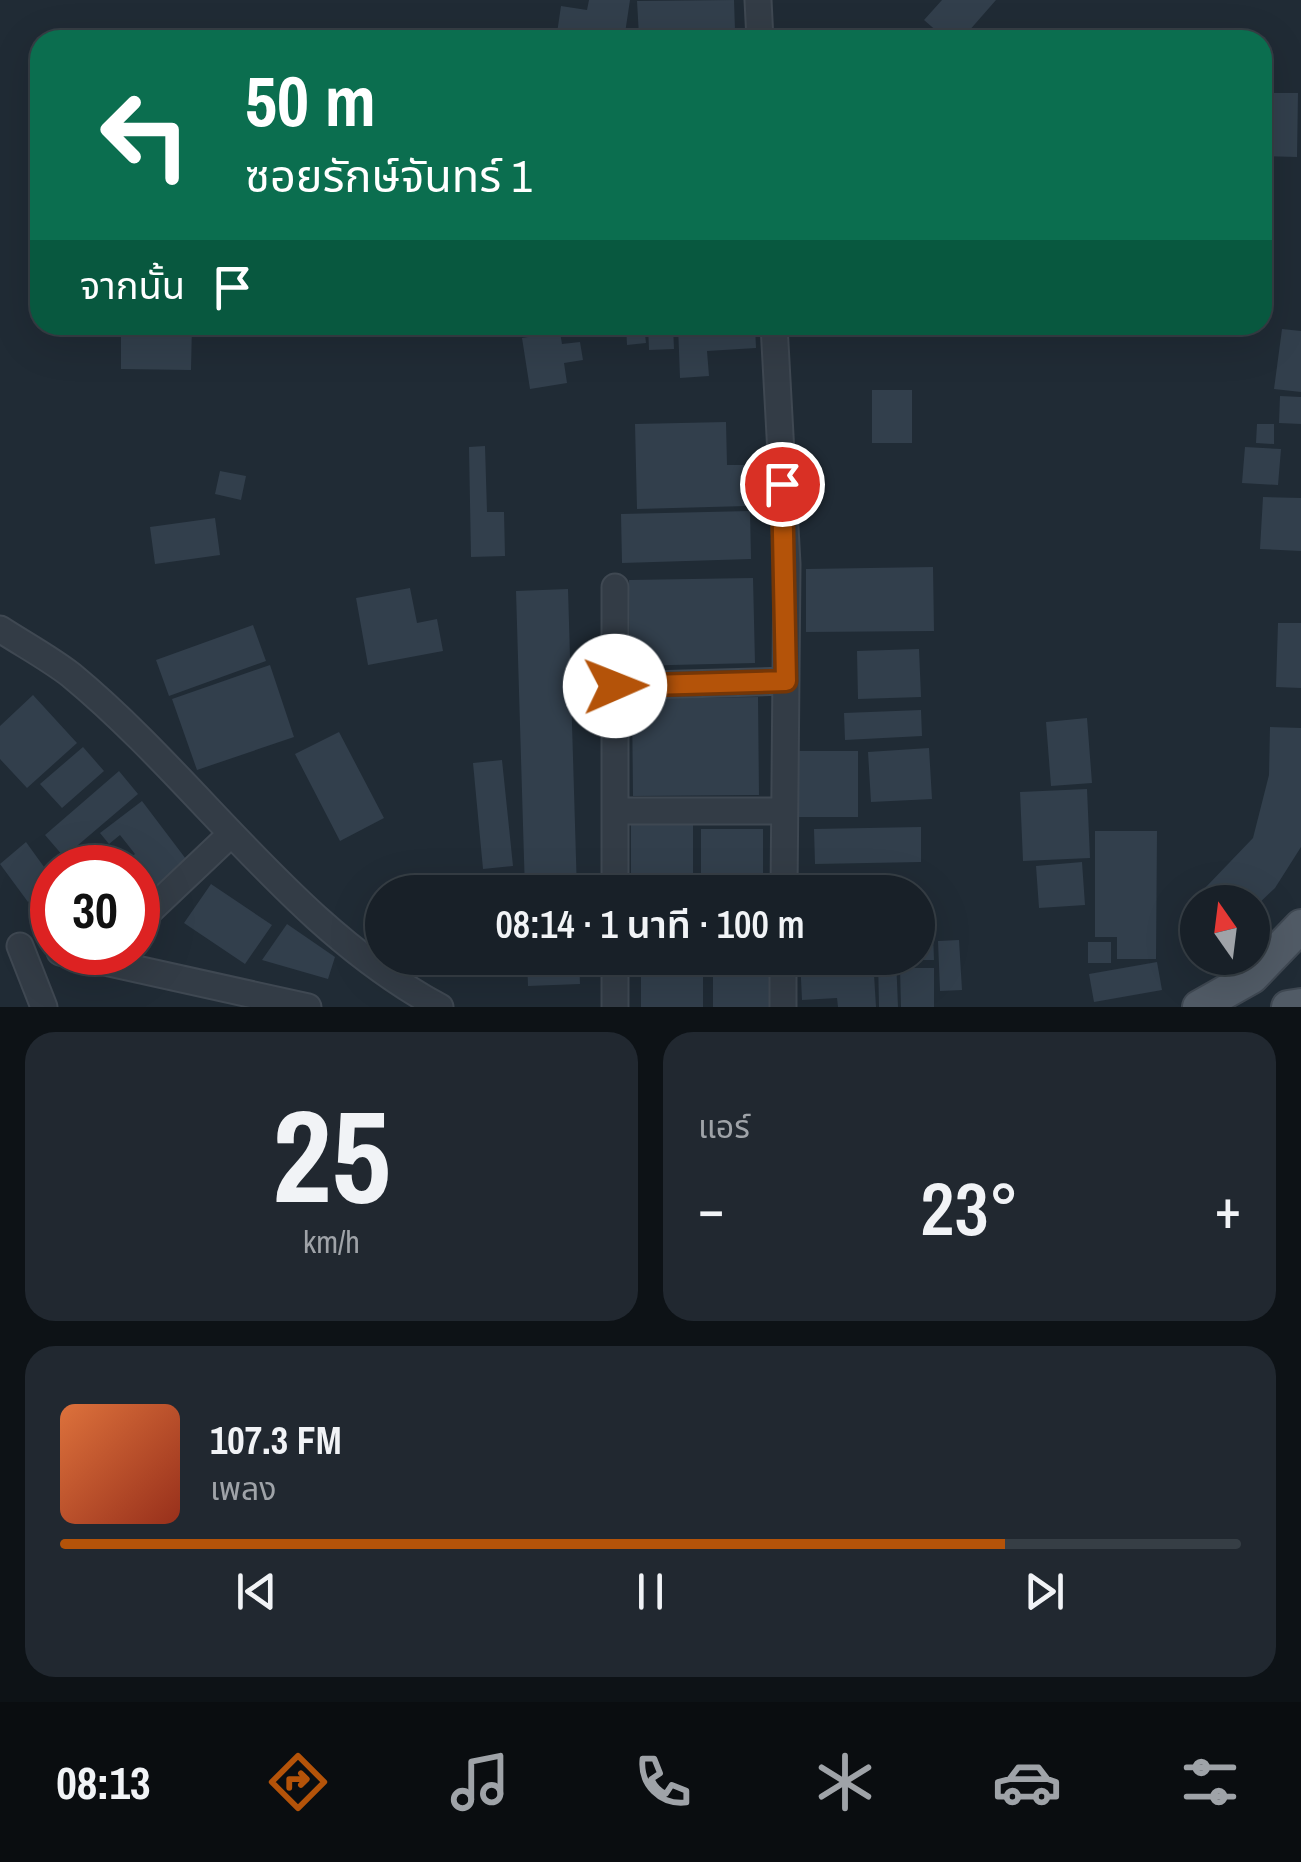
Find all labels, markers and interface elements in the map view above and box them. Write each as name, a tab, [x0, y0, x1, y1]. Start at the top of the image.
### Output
text: 50 m	[245, 54, 376, 148]
icon: left	[80, 70, 210, 200]
text: ซอยรักษ์จันทร์ 1	[245, 145, 532, 206]
text: จากนั้น	[80, 260, 185, 311]
icon: arrive	[205, 260, 260, 315]
pin	[740, 442, 825, 527]
icon: arrive	[755, 457, 810, 512]
position arrow	[563, 634, 667, 738]
speed limit sign: 30	[30, 845, 160, 975]
north arrow	[1180, 885, 1270, 975]
map controls	[1180, 885, 1270, 975]
text: 08:14 · 1 นาที · 100 m	[495, 899, 805, 950]
text: 25	[272, 1067, 391, 1243]
text: แอร์	[698, 1105, 750, 1148]
text: 23°	[920, 1157, 1019, 1258]
text: −	[698, 1171, 724, 1245]
text: +	[1215, 1171, 1241, 1245]
text: km/h	[303, 1220, 360, 1263]
text: 107.3 FM	[210, 1415, 342, 1466]
text: เพลง	[210, 1467, 277, 1510]
icon: previous	[229, 1564, 284, 1619]
icon: pause	[623, 1564, 678, 1619]
icon: next	[1017, 1564, 1072, 1619]
icon: directions	[263, 1747, 333, 1817]
icon: music	[445, 1747, 515, 1817]
icon: phone	[628, 1747, 698, 1817]
icon: climate	[810, 1747, 880, 1817]
icon: car	[992, 1747, 1062, 1817]
icon: filters	[1175, 1747, 1245, 1817]
text: 08:13	[56, 1752, 151, 1813]

